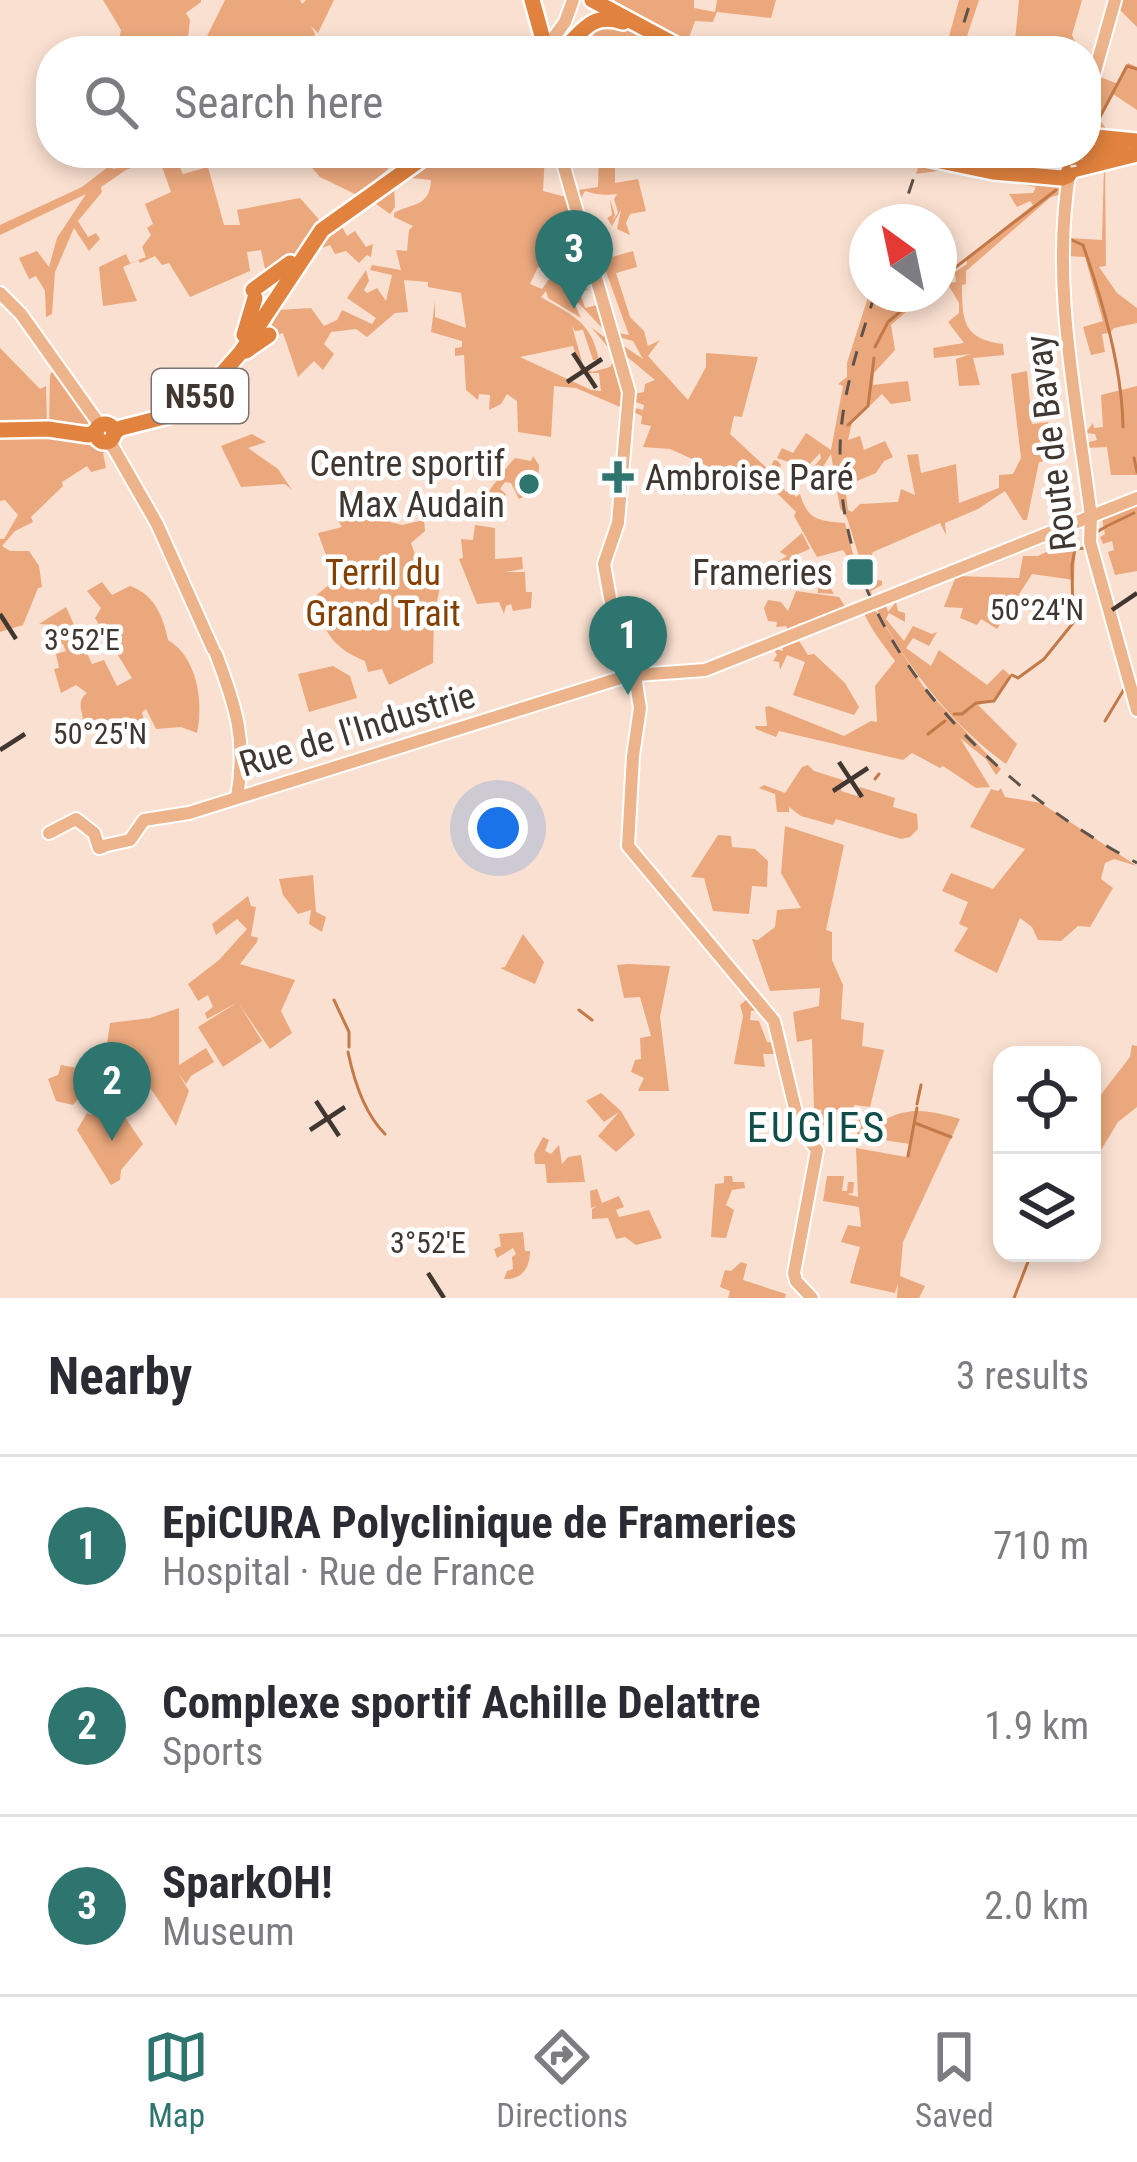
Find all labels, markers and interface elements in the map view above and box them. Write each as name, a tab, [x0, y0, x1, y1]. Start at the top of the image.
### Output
search box	[36, 36, 1101, 168]
icon: search	[78, 69, 144, 135]
text: Search here	[174, 76, 383, 129]
north arrow	[849, 204, 957, 312]
pin: 3	[535, 210, 613, 309]
street label: Route de Bavay	[1017, 333, 1085, 553]
road number: N550	[152, 369, 248, 423]
place label: Centre sportif Max Audain	[309, 443, 506, 526]
place label: Ambroise Paré	[645, 457, 854, 499]
marker: Ambroise Paré	[602, 461, 634, 493]
marker: Centre sportif Max Audain	[516, 471, 542, 497]
park label: Terril du Grand Trait	[305, 552, 461, 635]
place label: Frameries	[692, 552, 833, 594]
marker: Frameries	[844, 556, 876, 588]
text: 50°24'N	[990, 592, 1084, 627]
pin: 1	[589, 596, 667, 695]
text: 3°52'E	[44, 622, 120, 657]
street label: Rue de l'Industrie	[234, 674, 480, 786]
text: 50°25'N	[53, 716, 147, 751]
your location	[468, 798, 528, 858]
pin: 2	[73, 1042, 151, 1141]
map controls	[993, 1046, 1101, 1262]
button: locate	[993, 1046, 1101, 1154]
district label: EUGIES	[747, 1103, 887, 1152]
button: layers	[993, 1154, 1101, 1262]
text: 3°52'E	[390, 1225, 466, 1260]
text: Nearby	[48, 1347, 192, 1406]
text: 3 results	[956, 1353, 1089, 1399]
text: EpiCURA Polyclinique de Frameries	[162, 1496, 797, 1549]
text: 1	[77, 1523, 97, 1569]
text: 710 m	[993, 1523, 1089, 1569]
text: Hospital · Rue de France	[162, 1549, 535, 1595]
text: Complexe sportif Achille Delattre	[162, 1676, 760, 1729]
text: 2	[77, 1703, 97, 1749]
text: 1.9 km	[984, 1703, 1089, 1749]
text: Sports	[162, 1729, 263, 1775]
text: SparkOH!	[162, 1856, 333, 1909]
text: 3	[77, 1883, 97, 1929]
text: 2.0 km	[984, 1883, 1089, 1929]
text: Museum	[162, 1909, 295, 1955]
tab: Map	[143, 2024, 209, 2135]
tab: Directions	[496, 2024, 628, 2135]
tab: Saved	[915, 2024, 994, 2135]

